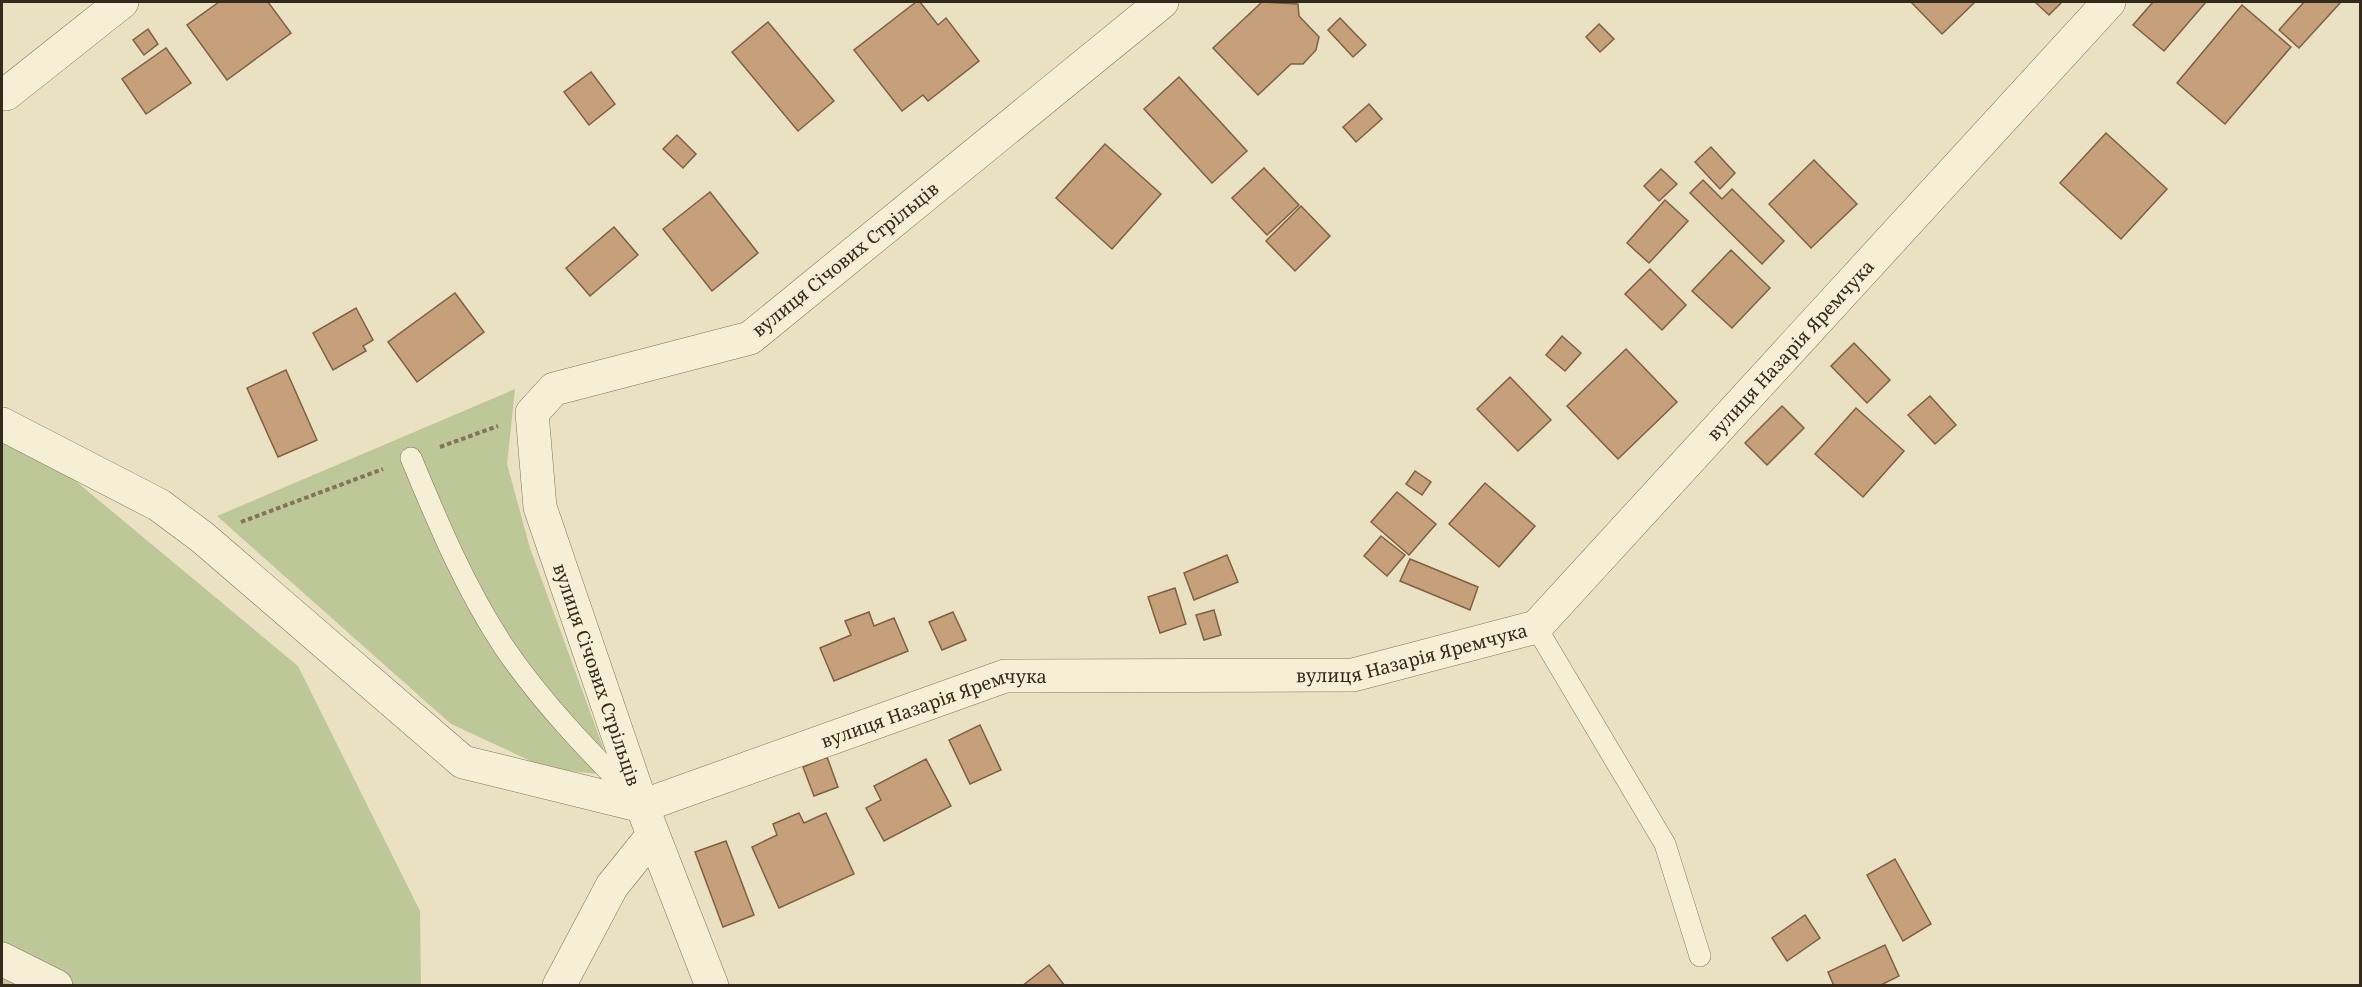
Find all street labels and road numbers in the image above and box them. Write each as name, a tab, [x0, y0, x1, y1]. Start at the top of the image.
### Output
street label: вулиця Січових Стрільців	[747, 176, 943, 342]
street label: вулиця Назарія Яремчука	[1701, 254, 1879, 445]
street label: вулиця Січових Стрільців	[548, 560, 646, 789]
street label: вулиця Назарія Яремчука	[1296, 618, 1530, 687]
street label: вулиця Назарія Яремчука	[817, 664, 1047, 753]

